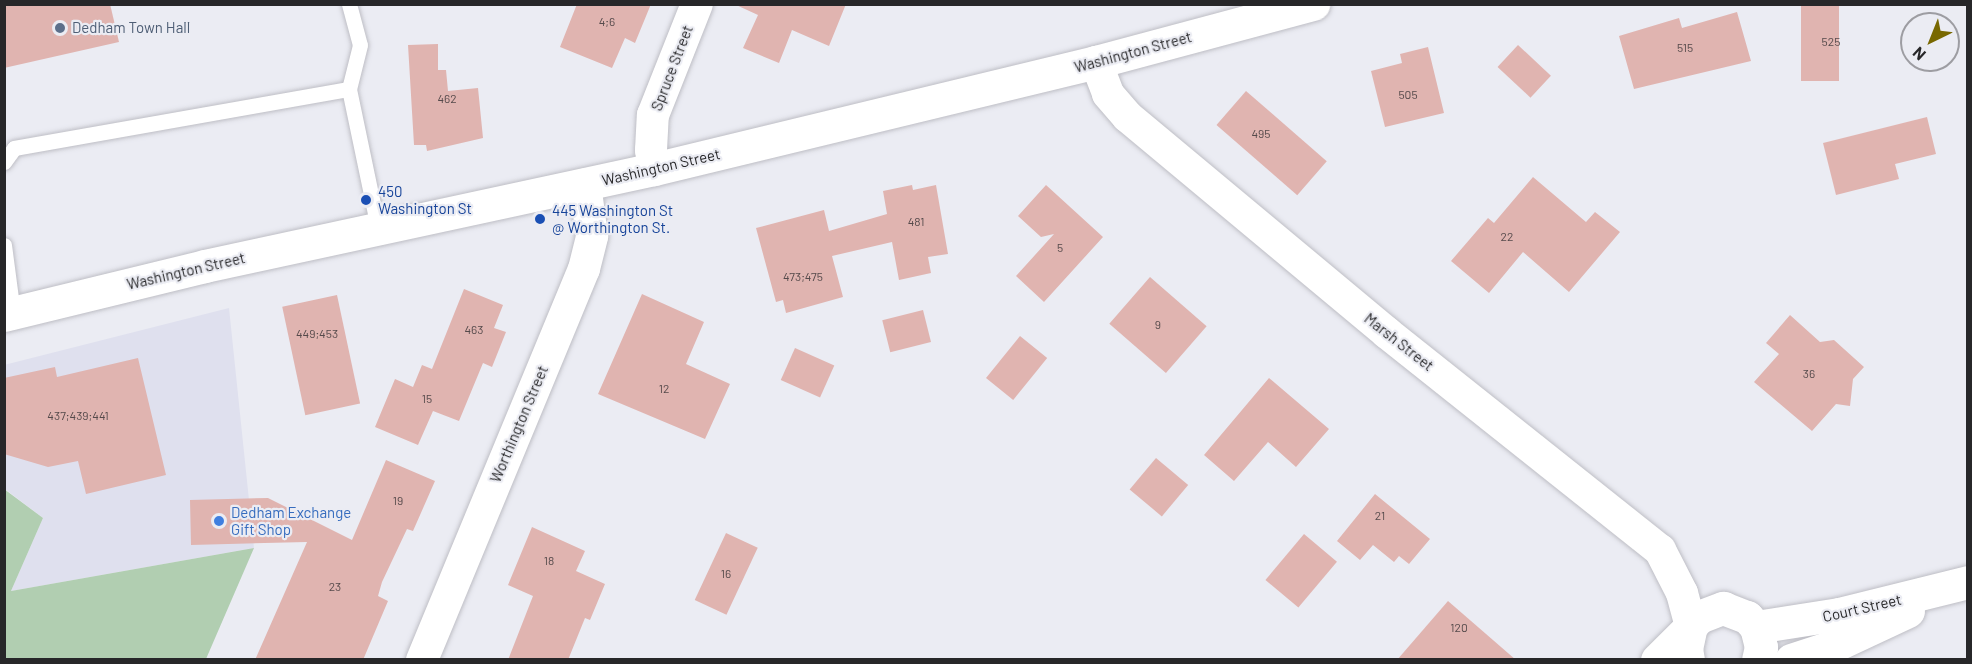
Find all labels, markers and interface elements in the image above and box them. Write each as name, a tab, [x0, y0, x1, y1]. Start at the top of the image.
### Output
north arrow	[1900, 12, 1960, 72]
house number: 4;6	[599, 15, 615, 29]
place label: Dedham Town Hall	[72, 19, 190, 37]
marker: Dedham Town Hall	[53, 21, 67, 35]
street label: Spruce Street	[647, 23, 697, 113]
street label: Washington Street	[1072, 28, 1194, 76]
house number: 525	[1822, 35, 1840, 49]
house number: 515	[1677, 41, 1693, 55]
text: N	[1908, 43, 1929, 65]
house number: 505	[1398, 88, 1418, 102]
house number: 462	[437, 92, 457, 106]
house number: 495	[1251, 127, 1271, 141]
street label: Washington Street	[600, 145, 722, 189]
place label: 450 Washington St	[378, 182, 472, 217]
marker: 450 Washington St	[359, 193, 373, 207]
place label: 445 Washington St @ Worthington St.	[552, 201, 673, 236]
marker: 445 Washington St @ Worthington St.	[533, 212, 547, 226]
house number: 481	[908, 215, 924, 229]
house number: 22	[1501, 230, 1513, 244]
house number: 5	[1057, 241, 1063, 255]
street label: Washington Street	[125, 249, 247, 293]
house number: 473;475	[783, 270, 823, 284]
street label: Marsh Street	[1361, 309, 1437, 375]
house number: 9	[1155, 318, 1161, 332]
house number: 463	[465, 323, 483, 337]
house number: 449;453	[296, 327, 338, 341]
street label: Worthington Street	[486, 363, 552, 485]
house number: 36	[1803, 367, 1815, 381]
house number: 12	[659, 382, 669, 396]
house number: 15	[422, 392, 432, 406]
house number: 437;439;441	[47, 409, 109, 423]
house number: 19	[393, 494, 403, 508]
place label: Dedham Exchange Gift Shop	[231, 503, 351, 538]
house number: 21	[1375, 509, 1385, 523]
marker: Dedham Exchange Gift Shop	[212, 514, 226, 528]
house number: 18	[544, 554, 554, 568]
house number: 16	[721, 567, 731, 581]
house number: 23	[329, 580, 341, 594]
street label: Court Street	[1821, 590, 1903, 626]
house number: 120	[1450, 621, 1468, 635]

